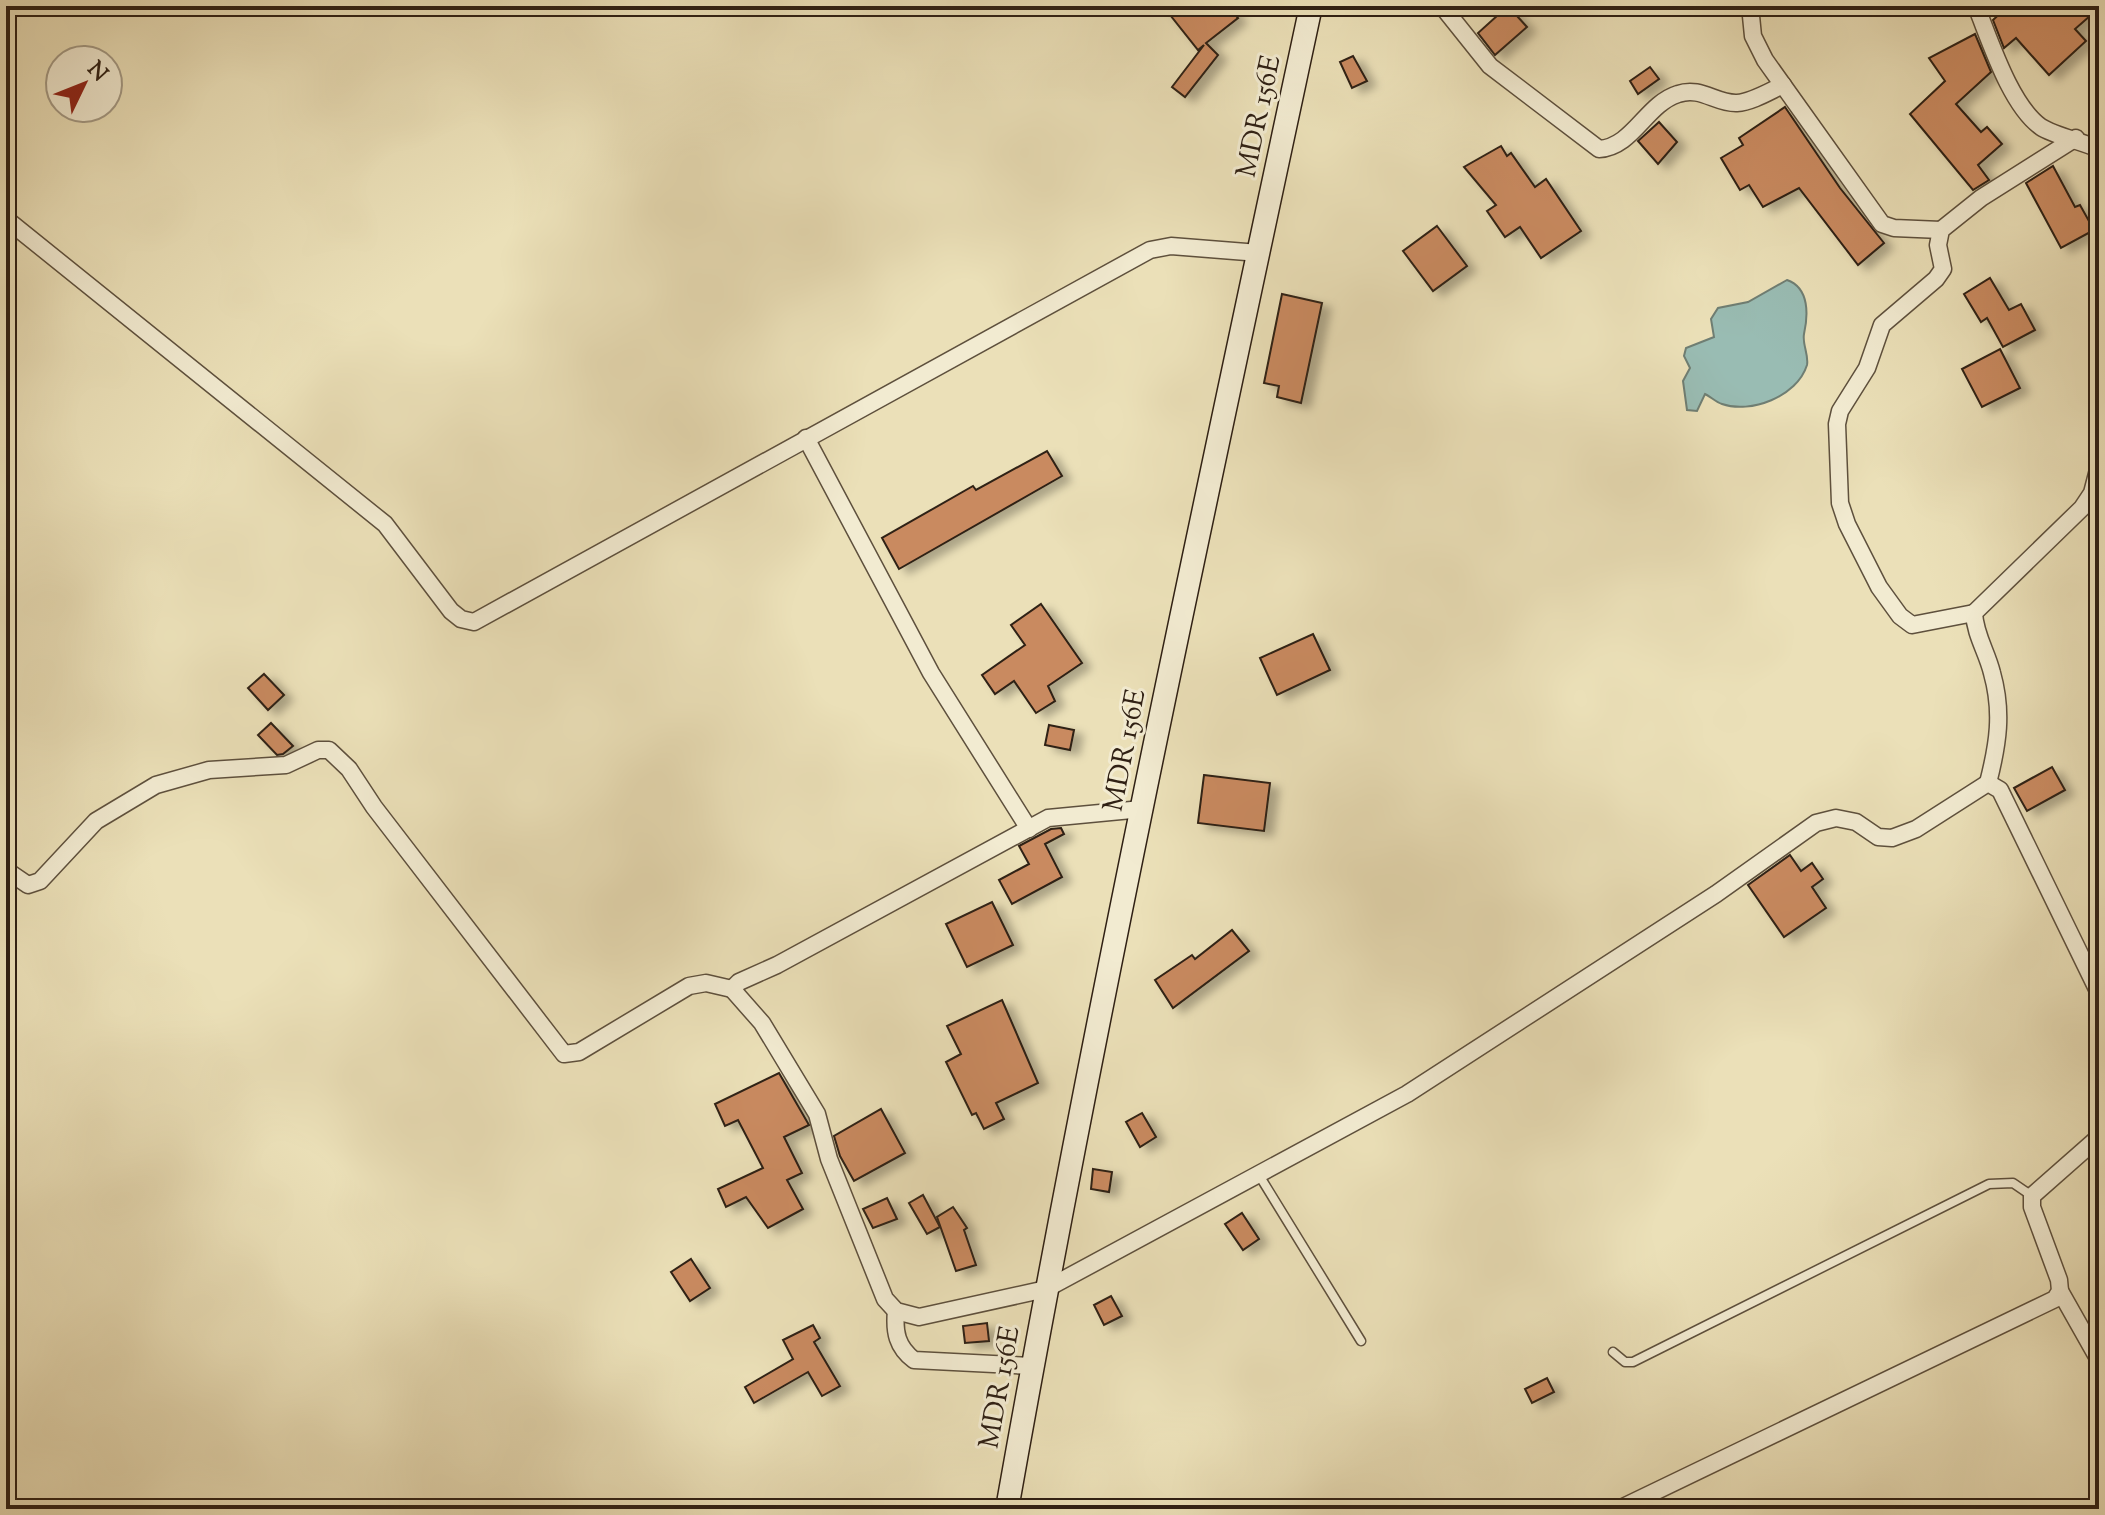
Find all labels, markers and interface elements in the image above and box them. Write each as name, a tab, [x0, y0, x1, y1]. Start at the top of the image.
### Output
north arrow	[44, 44, 124, 124]
street label: MDR 156E	[1227, 52, 1292, 181]
text: N	[79, 55, 114, 90]
street label: MDR 156E	[1094, 686, 1157, 815]
street label: MDR 156E	[971, 1323, 1031, 1452]

